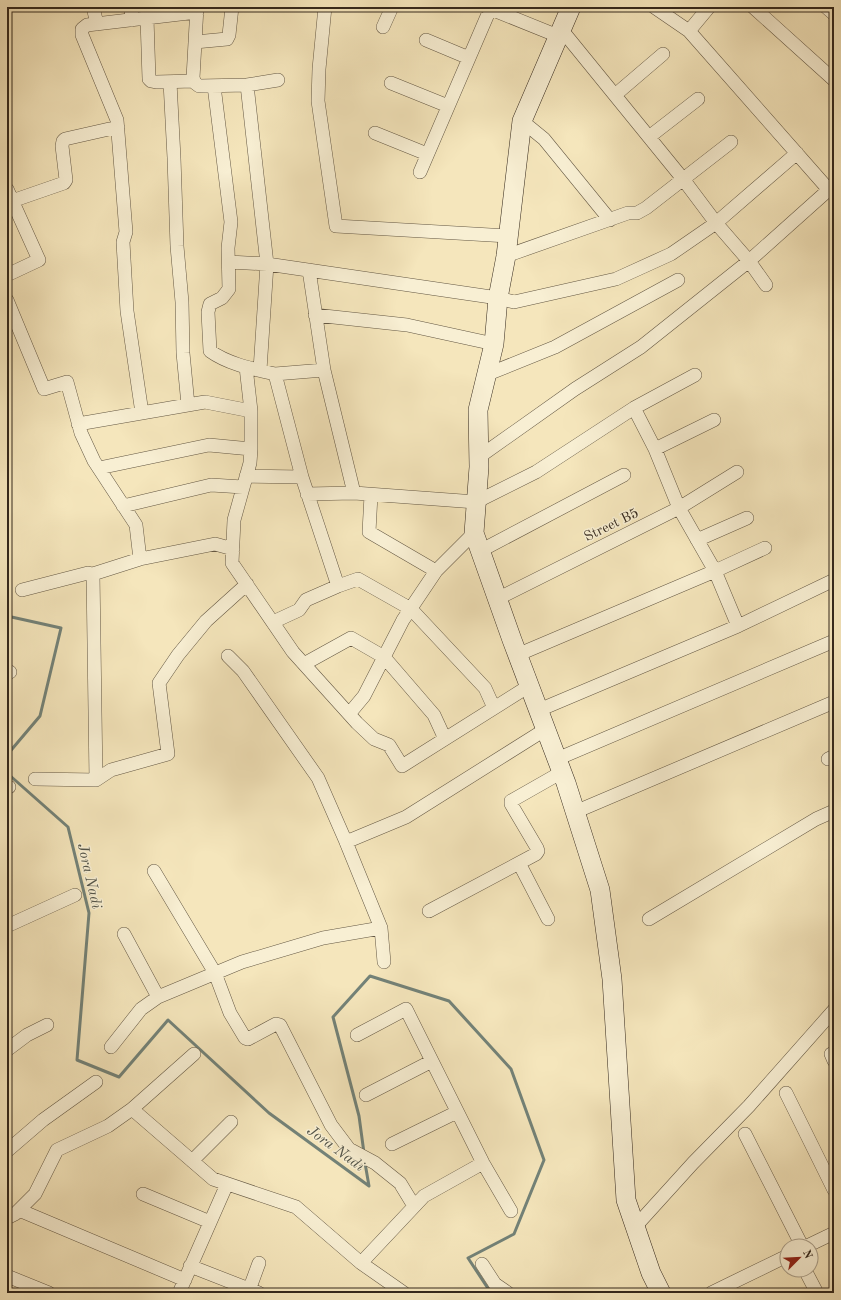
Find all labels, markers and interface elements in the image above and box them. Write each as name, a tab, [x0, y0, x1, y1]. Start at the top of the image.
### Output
street label: Street B5	[582, 506, 641, 544]
water label: Jora Nadi	[74, 842, 103, 910]
water label: Jora Nadi	[304, 1124, 366, 1175]
north arrow	[779, 1238, 819, 1278]
text: N	[800, 1248, 814, 1261]

